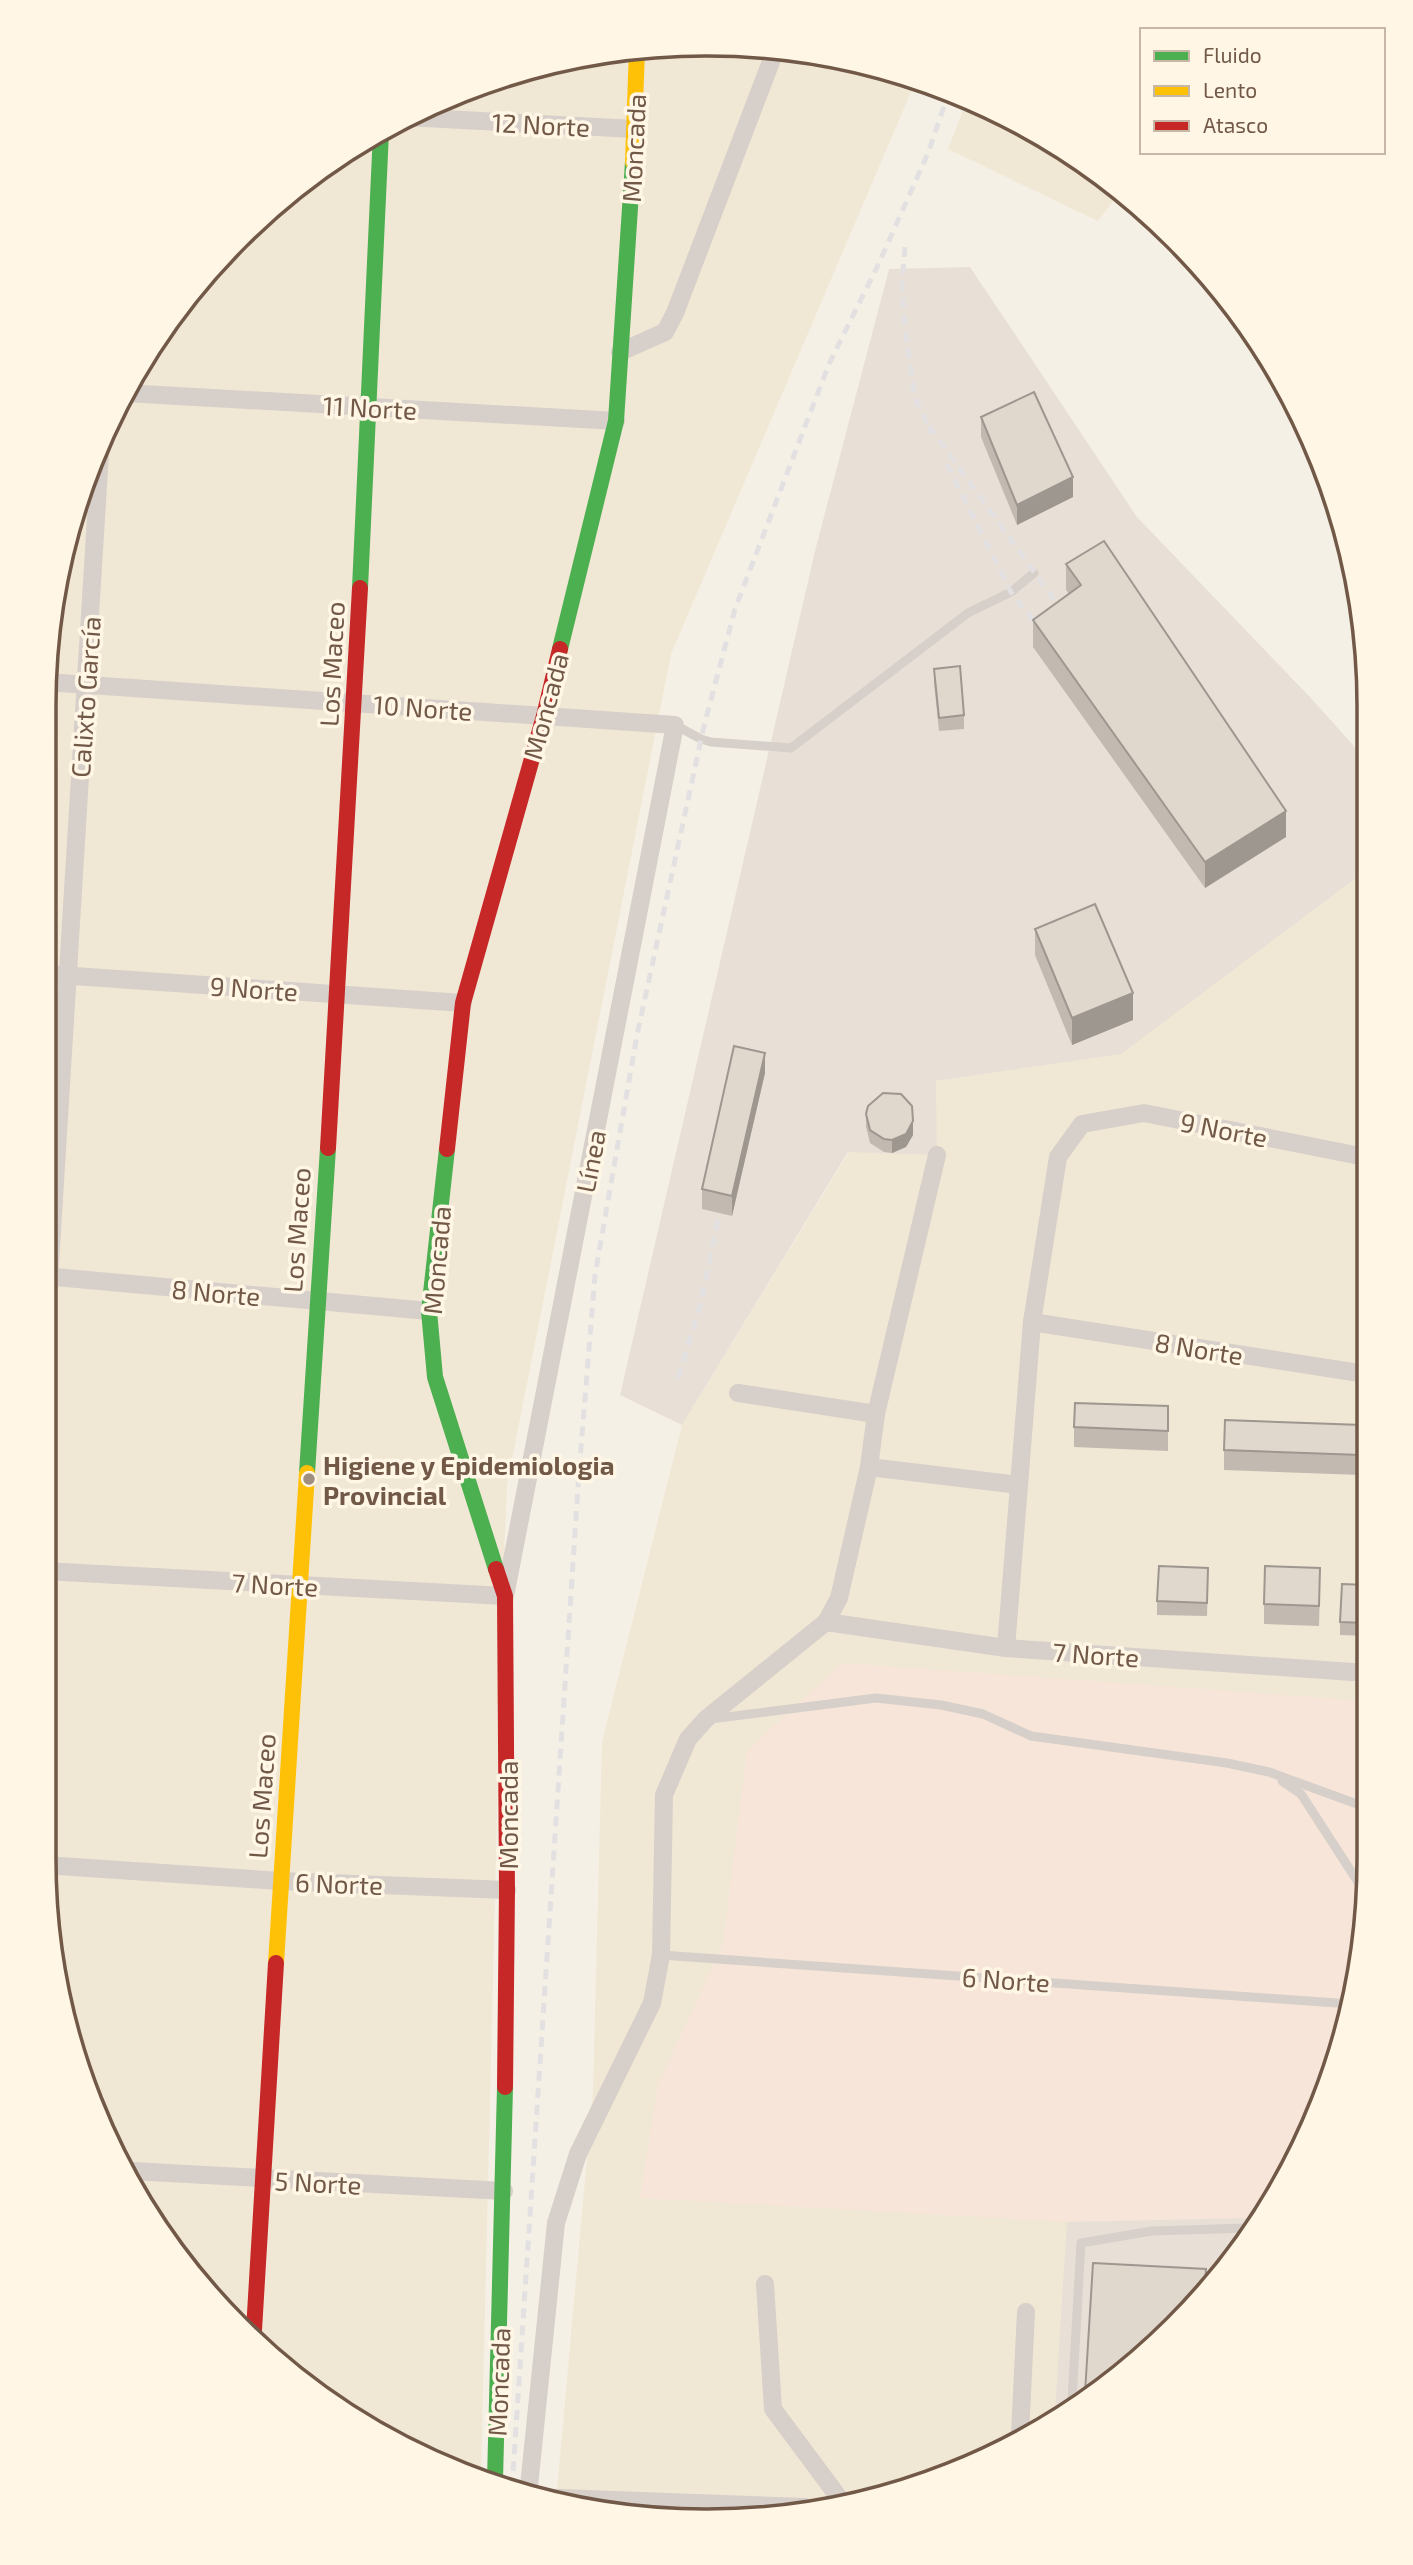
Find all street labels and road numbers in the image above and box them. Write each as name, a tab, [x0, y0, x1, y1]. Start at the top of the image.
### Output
street label: Moncada	[615, 93, 651, 203]
street label: 12 Norte	[491, 106, 591, 142]
street label: 11 Norte	[322, 389, 418, 425]
street label: Los Maceo	[312, 601, 350, 727]
street label: Calixto García	[64, 615, 106, 779]
street label: Moncada	[516, 649, 574, 763]
street label: 10 Norte	[372, 688, 474, 726]
street label: 9 Norte	[209, 969, 299, 1007]
street label: 9 Norte	[1178, 1105, 1270, 1153]
street label: Línea	[569, 1127, 611, 1195]
street label: Los Maceo	[276, 1166, 316, 1294]
street label: Moncada	[416, 1204, 456, 1316]
street label: 8 Norte	[170, 1273, 262, 1311]
street label: 8 Norte	[1153, 1326, 1245, 1370]
street label: 7 Norte	[231, 1566, 319, 1602]
street label: 7 Norte	[1052, 1636, 1140, 1672]
street label: Los Maceo	[241, 1732, 281, 1860]
street label: Moncada	[492, 1761, 523, 1869]
street label: 6 Norte	[294, 1866, 384, 1900]
street label: 6 Norte	[961, 1960, 1051, 1998]
street label: 5 Norte	[274, 2164, 362, 2200]
street label: Moncada	[481, 2327, 515, 2437]

